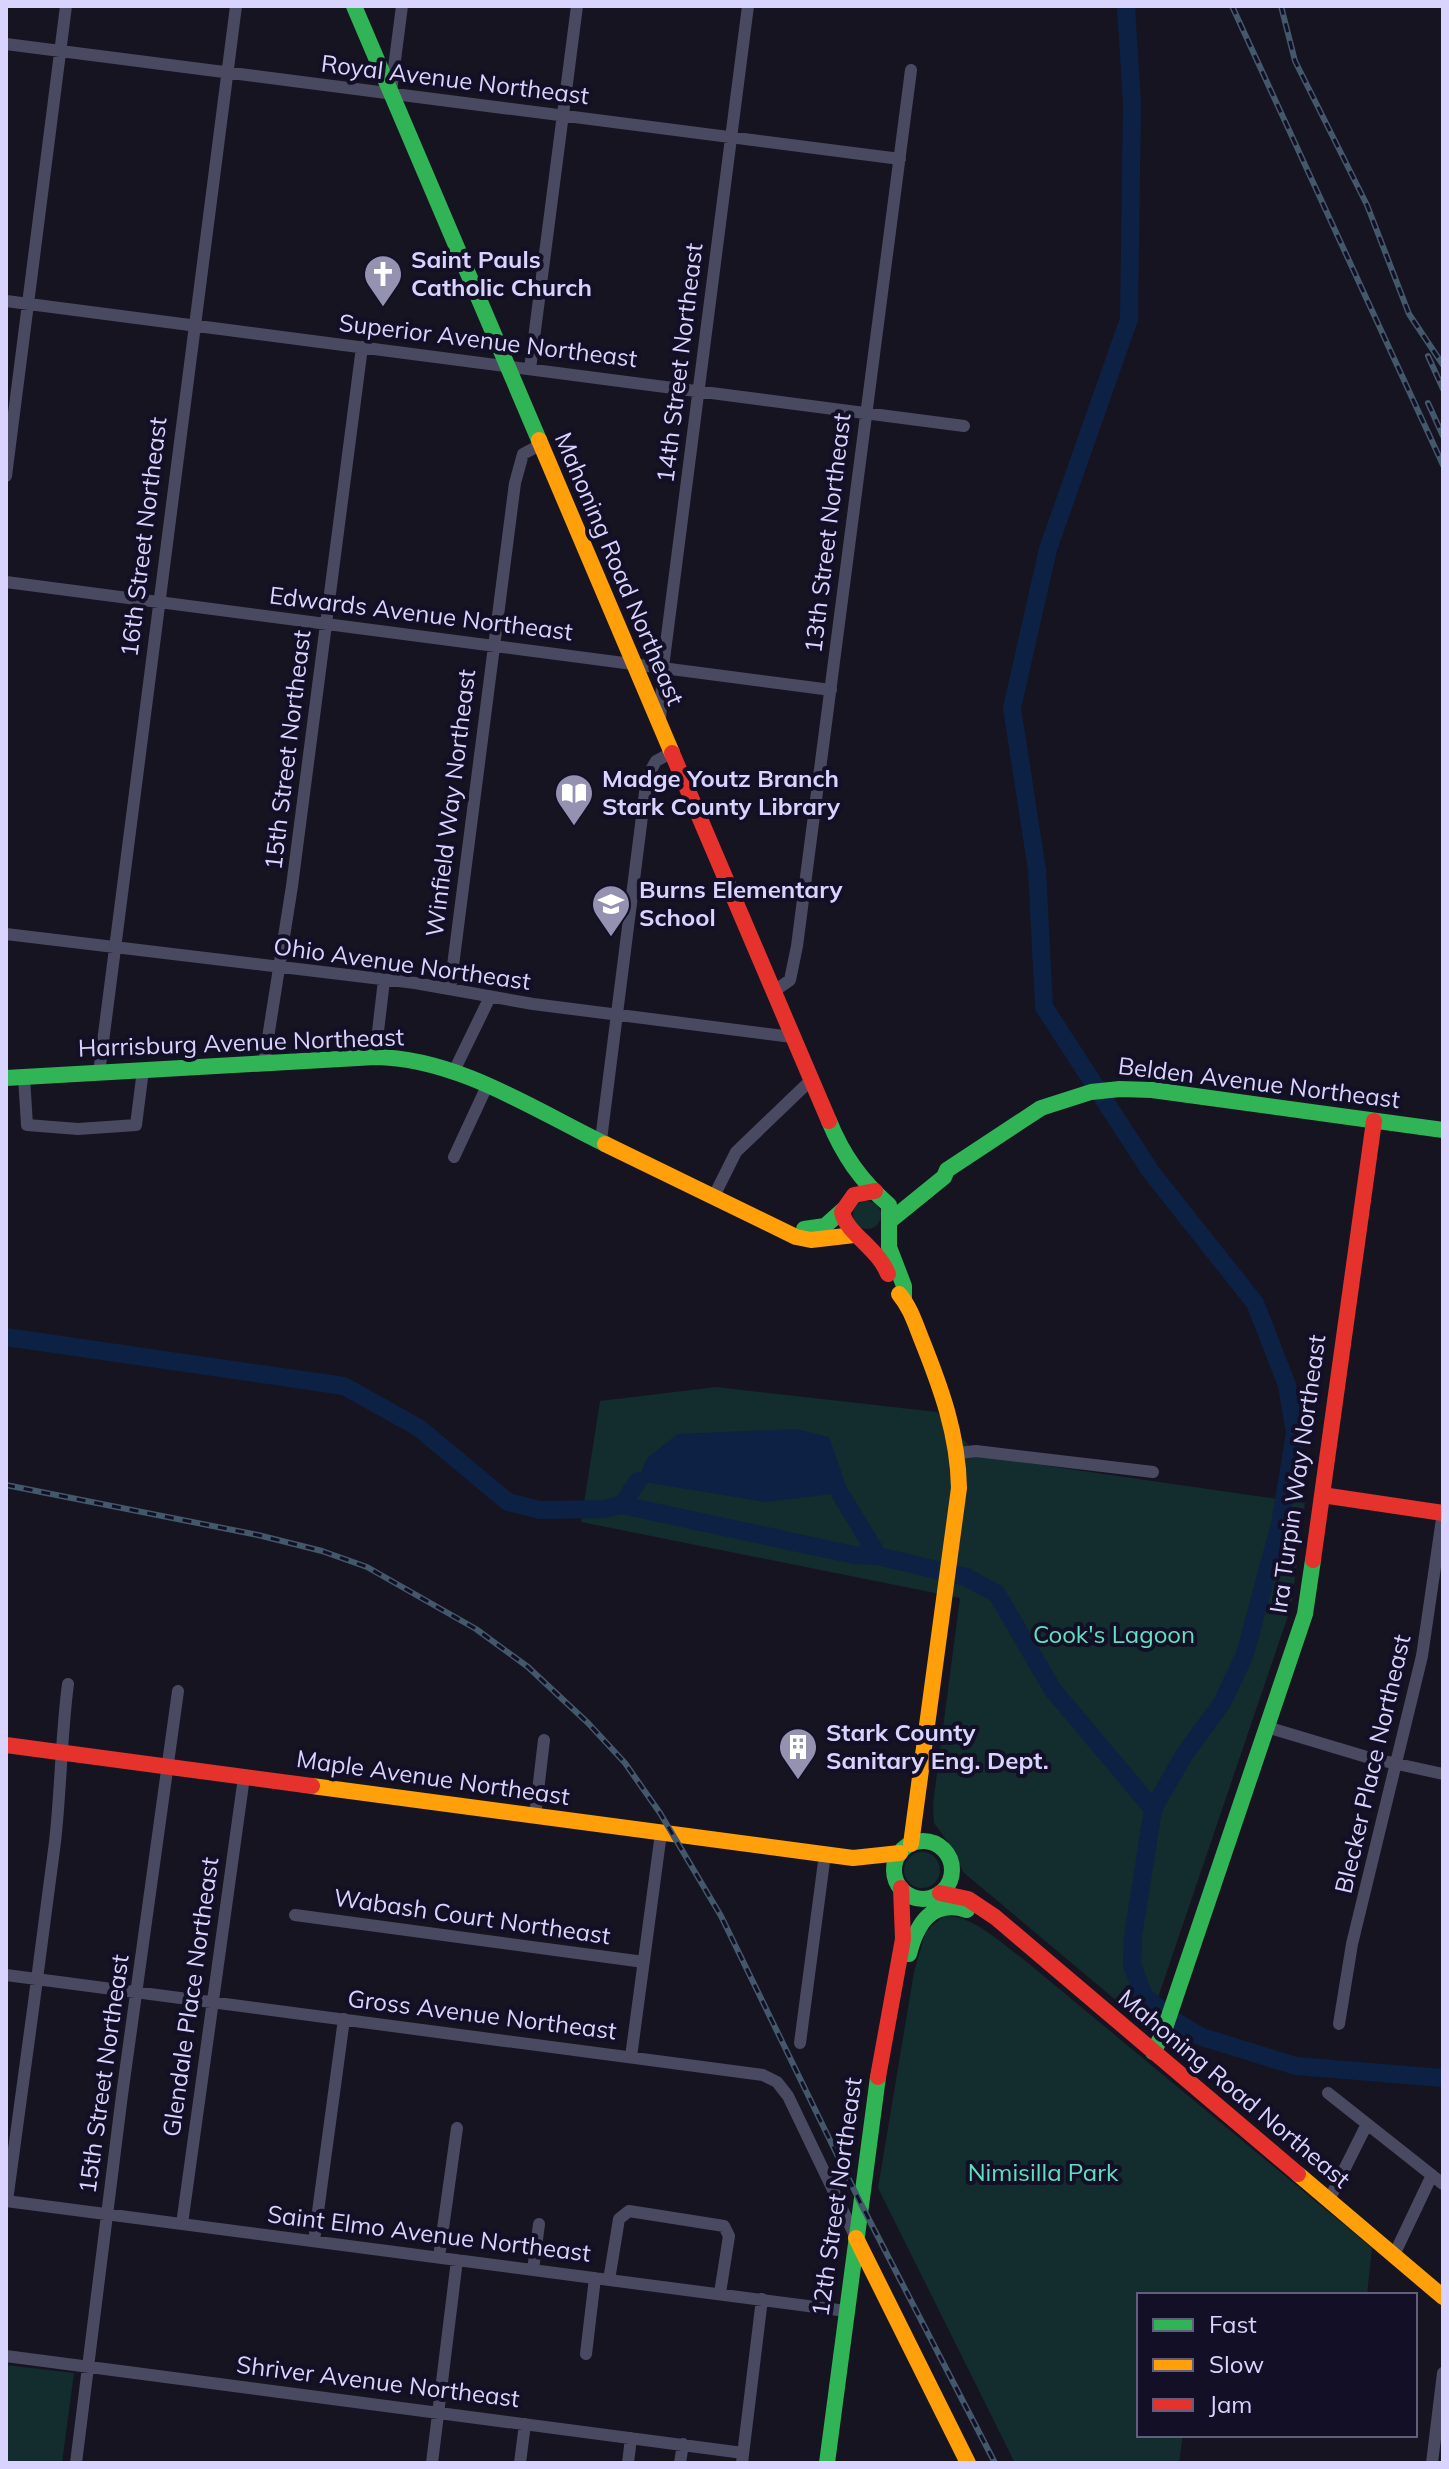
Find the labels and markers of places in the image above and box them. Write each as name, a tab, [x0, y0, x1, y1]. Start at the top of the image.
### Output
place label: Saint Pauls Catholic Church	[411, 244, 592, 302]
church icon: Saint Pauls Catholic Church	[362, 253, 404, 308]
place label: Madge Youtz Branch Stark County Library	[602, 763, 841, 821]
library icon: Madge Youtz Branch Stark County Library	[553, 772, 595, 827]
place label: Burns Elementary School	[639, 874, 843, 932]
school or university icon: Burns Elementary School	[590, 883, 632, 938]
place label: Stark County Sanitary Eng. Dept.	[826, 1717, 1049, 1775]
building icon: Stark County Sanitary Eng. Dept.	[777, 1726, 819, 1781]

